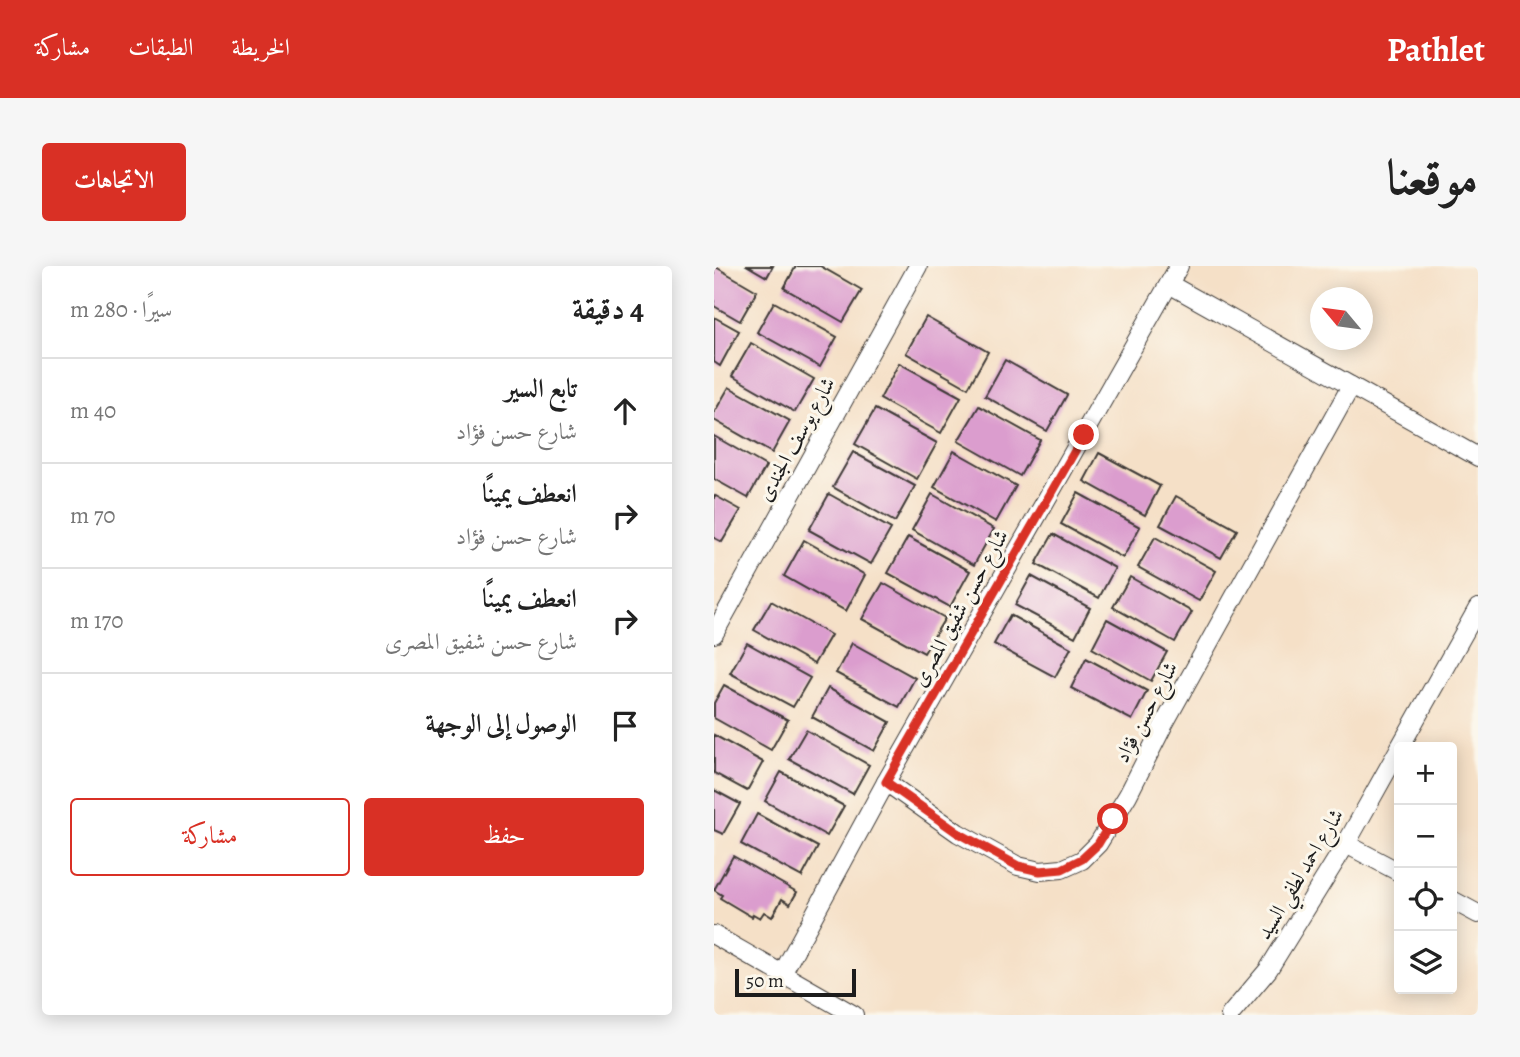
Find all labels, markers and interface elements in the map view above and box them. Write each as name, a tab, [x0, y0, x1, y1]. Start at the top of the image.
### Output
text: Pathlet	[1387, 27, 1485, 72]
text: مشاركة	[35, 31, 90, 63]
text: الطبقات	[128, 31, 194, 63]
text: الخريطة	[232, 31, 290, 63]
button: الاتجاهات	[42, 143, 186, 221]
text: موقعنا	[1386, 144, 1478, 211]
north arrow	[1310, 287, 1373, 350]
text: 4 دقيقة	[572, 289, 644, 329]
text: سيرًا · 280 m	[70, 294, 172, 325]
text: تابع السير	[505, 371, 577, 406]
street label: شارع يوسف الجندى	[750, 372, 845, 508]
icon: ahead	[606, 392, 644, 430]
text: 40 m	[70, 395, 116, 426]
text: شارع حسن فؤاد	[456, 416, 577, 447]
route end	[1068, 419, 1099, 450]
text: انعطف يمينًا	[482, 476, 577, 511]
icon: right	[606, 497, 644, 535]
text: 70 m	[70, 500, 116, 531]
text: شارع حسن فؤاد	[456, 521, 577, 552]
street label: شارع حسن شفيق المصرى	[905, 524, 1018, 694]
text: انعطف يمينًا	[482, 581, 577, 616]
icon: right	[606, 602, 644, 640]
text: 170 m	[70, 605, 124, 636]
text: شارع حسن شفيق المصرى	[385, 626, 577, 657]
street label: شارع حسن فؤاد	[1108, 656, 1188, 769]
text: الوصول إلى الوجهة	[425, 706, 577, 741]
icon: arrive	[606, 707, 644, 745]
map controls	[1394, 742, 1457, 994]
button: +	[1394, 742, 1457, 805]
button: مشاركة	[70, 798, 350, 876]
button: حفظ	[364, 798, 644, 876]
route start	[1097, 803, 1128, 834]
street label: شارع احمد لطفي السيد	[1250, 803, 1355, 948]
button: −	[1394, 805, 1457, 868]
button: locate	[1394, 868, 1457, 931]
button: layers	[1394, 931, 1457, 994]
scale bar	[735, 966, 856, 998]
text: 50 m	[746, 968, 784, 994]

